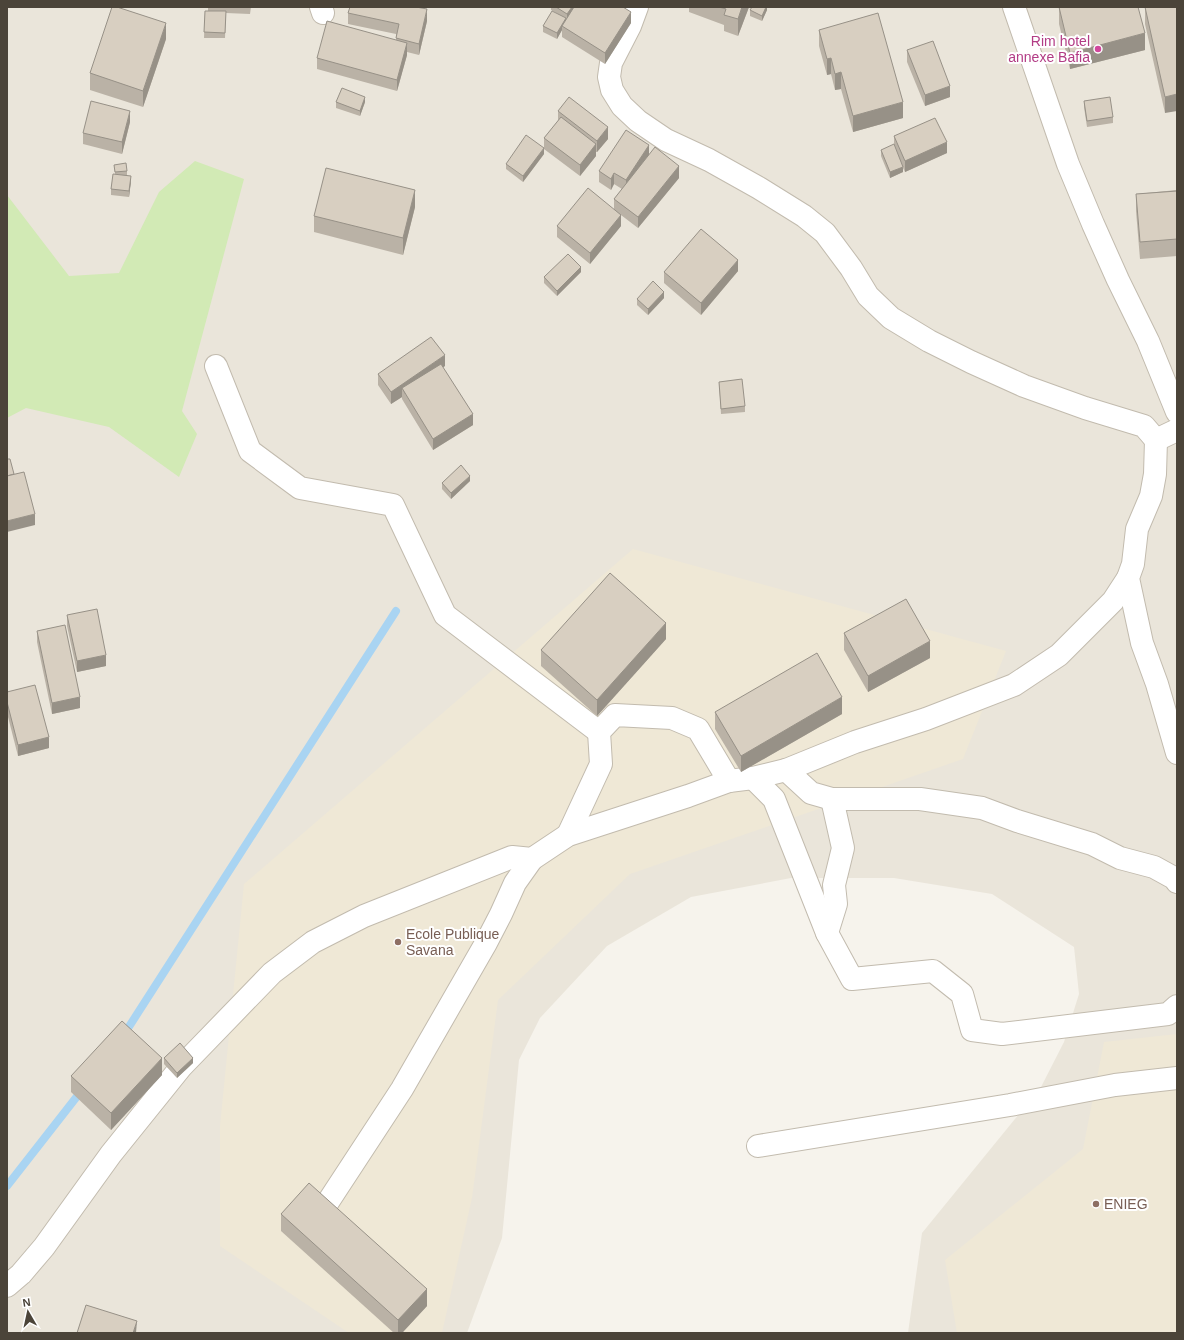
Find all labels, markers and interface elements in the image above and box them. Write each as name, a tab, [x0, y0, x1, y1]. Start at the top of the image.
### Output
place label: Rim hotel annexe Bafia	[1008, 33, 1090, 65]
marker: Rim hotel annexe Bafia	[1093, 44, 1103, 54]
place label: Ecole Publique Savana	[406, 926, 500, 958]
marker: Ecole Publique Savana	[393, 937, 403, 947]
place label: ENIEG	[1104, 1196, 1148, 1212]
marker: ENIEG	[1091, 1199, 1101, 1209]
north arrow	[8, 1292, 48, 1332]
text: N	[22, 1296, 31, 1309]

